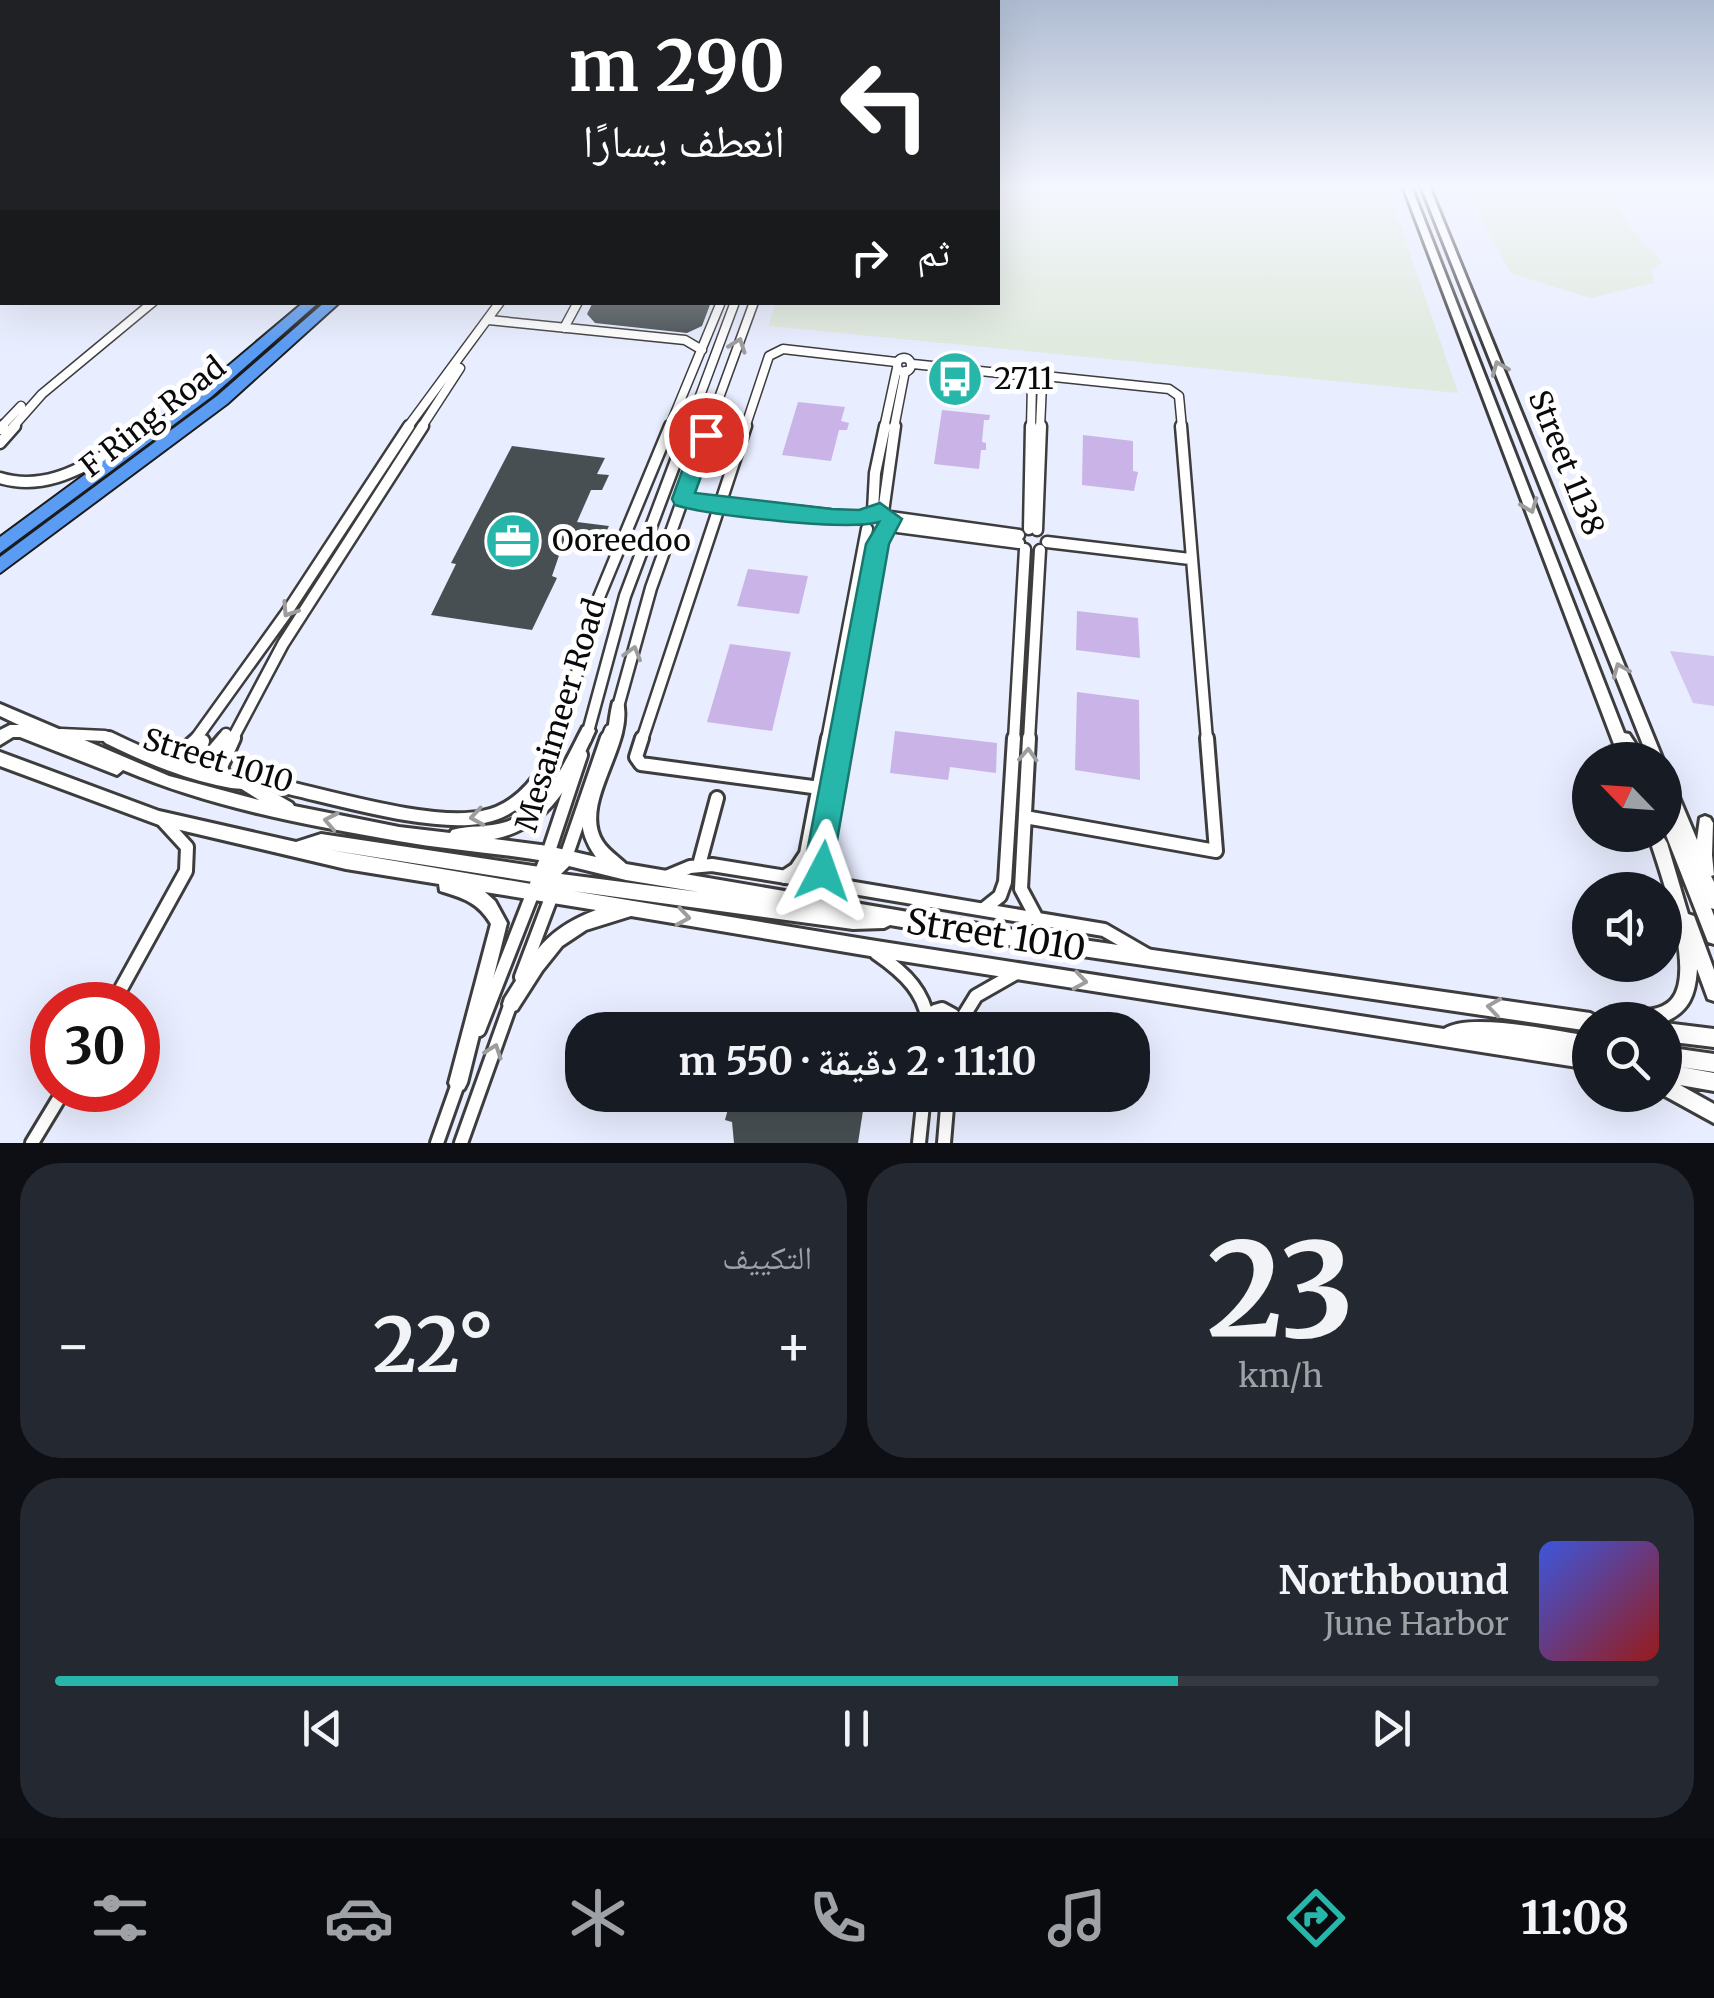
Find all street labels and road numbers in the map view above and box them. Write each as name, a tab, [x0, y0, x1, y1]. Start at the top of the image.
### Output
street label: F Ring Road	[72, 348, 233, 485]
street label: Street 1138	[1521, 385, 1613, 541]
street label: Mesaimeer Road	[507, 594, 614, 836]
street label: Street 1010	[139, 719, 298, 801]
street label: Street 1010	[903, 899, 1089, 971]

